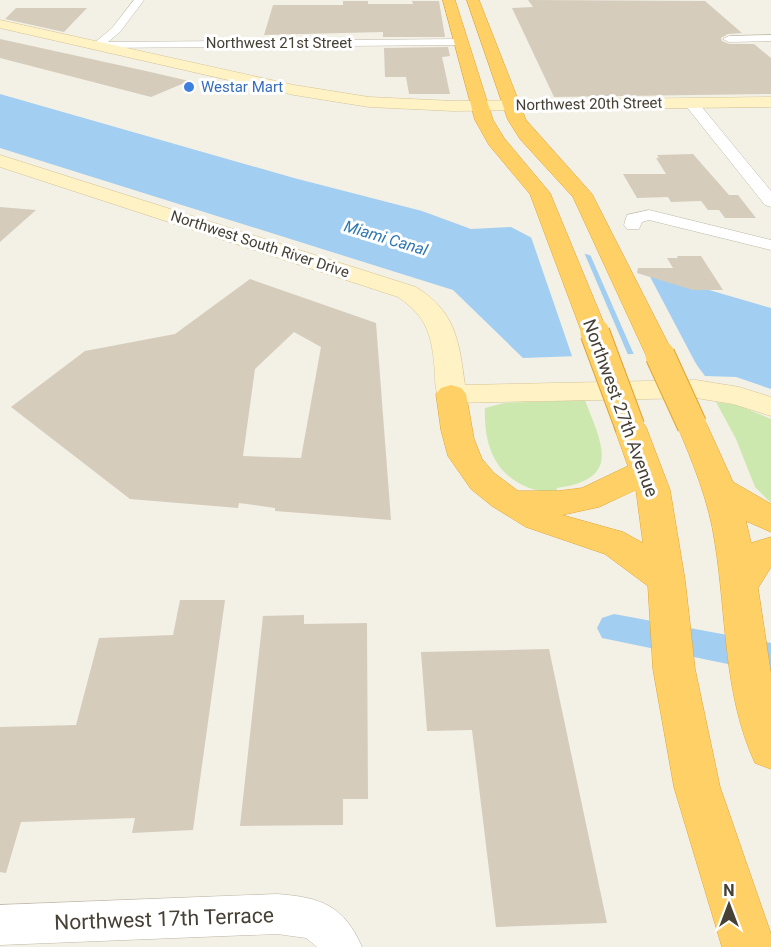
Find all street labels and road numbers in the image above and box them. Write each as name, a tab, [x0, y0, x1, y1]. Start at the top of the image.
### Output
street label: Northwest 21st Street	[206, 34, 352, 52]
street label: Northwest 20th Street	[515, 94, 663, 114]
street label: Northwest South River Drive	[168, 207, 352, 281]
street label: Northwest 27th Avenue	[579, 316, 663, 500]
street label: Northwest 17th Terrace	[54, 903, 274, 935]

